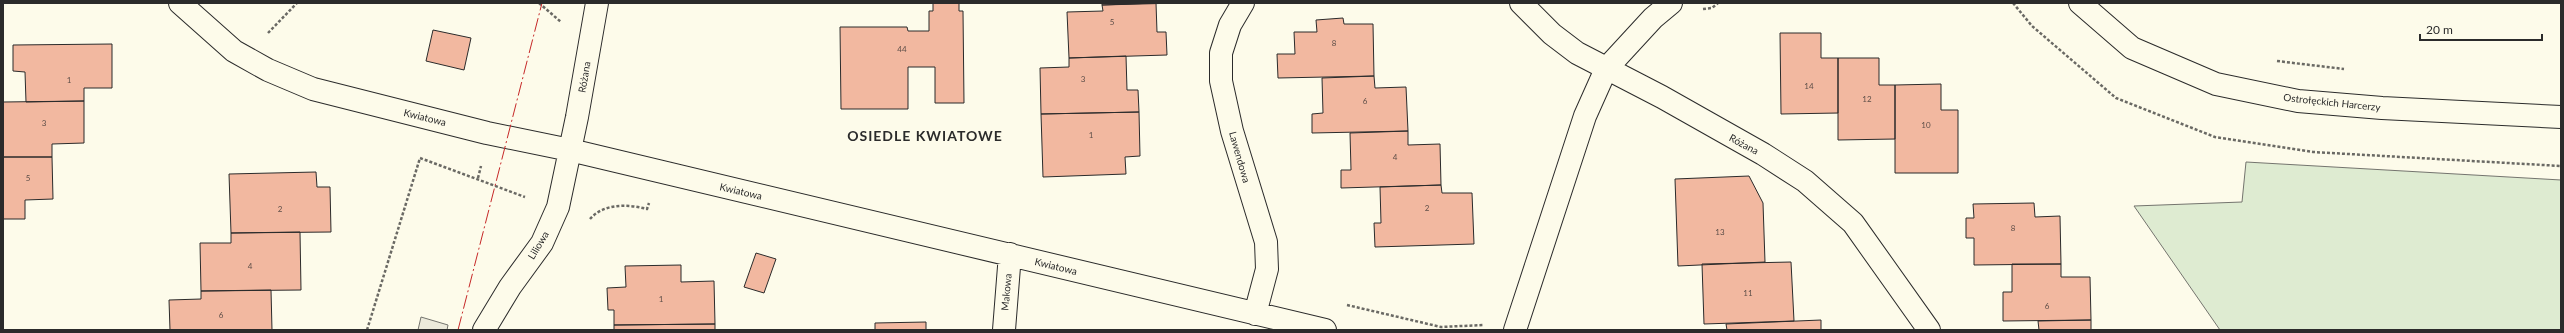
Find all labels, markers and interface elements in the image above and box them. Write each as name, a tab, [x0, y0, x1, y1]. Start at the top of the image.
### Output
scale bar	[2420, 16, 2542, 42]
house number: 5	[1110, 17, 1115, 27]
text: 20 m	[2426, 22, 2453, 37]
house number: 8	[1332, 38, 1337, 48]
house number: 44	[897, 44, 907, 54]
street label: Różana	[575, 60, 593, 94]
house number: 3	[1081, 74, 1086, 84]
house number: 1	[67, 75, 72, 85]
house number: 14	[1804, 81, 1814, 91]
street label: Ostrołęckich Harcerzy	[2283, 91, 2382, 113]
house number: 12	[1862, 94, 1872, 104]
house number: 6	[1363, 96, 1368, 106]
street label: Kwiatowa	[403, 106, 447, 128]
house number: 3	[42, 118, 47, 128]
house number: 10	[1921, 120, 1931, 130]
district label: OSIEDLE KWIATOWE	[847, 127, 1003, 144]
house number: 1	[1089, 130, 1094, 140]
street label: Lawendowa	[1227, 130, 1253, 184]
street label: Różana	[1727, 131, 1761, 157]
house number: 4	[1393, 152, 1398, 162]
house number: 5	[26, 173, 31, 183]
street label: Kwiatowa	[719, 180, 763, 202]
house number: 2	[1425, 203, 1430, 213]
house number: 2	[278, 204, 283, 214]
house number: 8	[2011, 223, 2016, 233]
house number: 13	[1715, 227, 1725, 237]
street label: Liliowa	[525, 229, 551, 261]
street label: Kwiatowa	[1034, 255, 1078, 277]
house number: 4	[248, 261, 253, 271]
street label: Makowa	[998, 273, 1014, 311]
house number: 11	[1743, 288, 1753, 298]
house number: 1	[659, 294, 664, 304]
house number: 6	[2045, 301, 2050, 311]
house number: 6	[219, 310, 224, 320]

